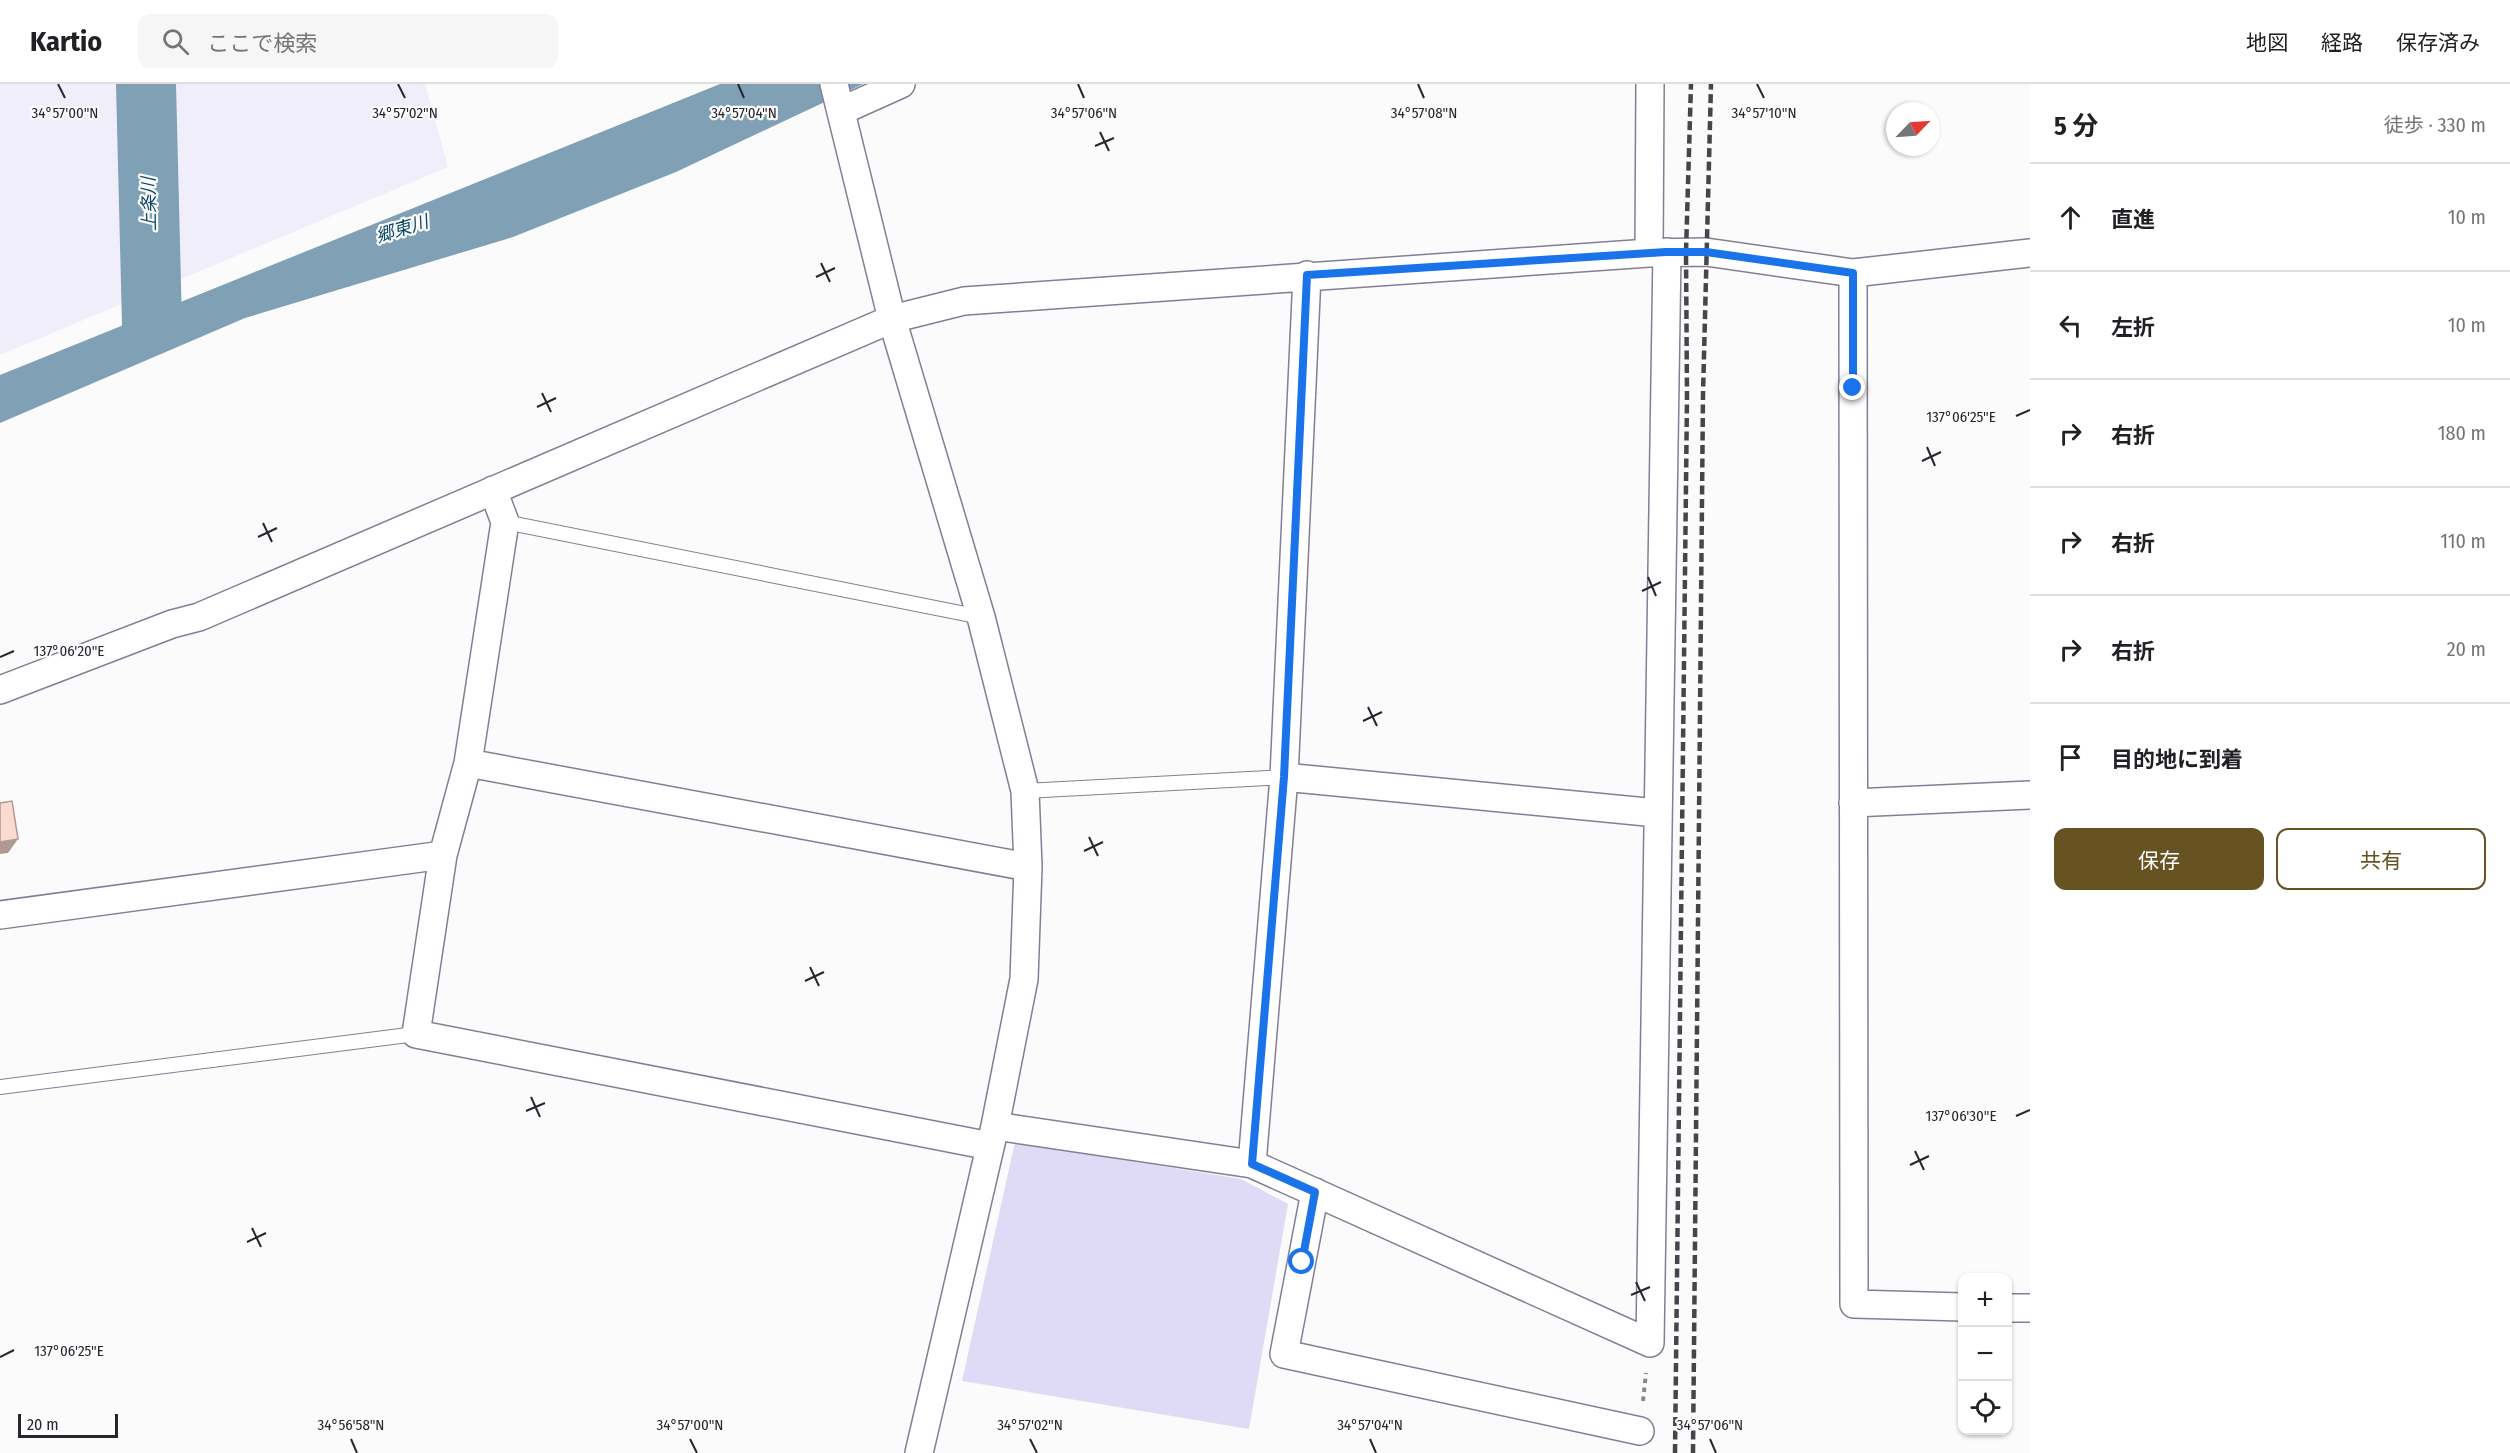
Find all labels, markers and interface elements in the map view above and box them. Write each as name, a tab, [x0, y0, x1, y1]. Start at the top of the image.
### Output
search box	[138, 14, 558, 68]
text: Kartio	[30, 25, 102, 58]
icon: search	[159, 25, 192, 58]
text: ここで検索	[207, 30, 317, 57]
text: 地図	[2246, 30, 2288, 56]
text: 経路	[2321, 30, 2363, 56]
text: 保存済み	[2396, 30, 2480, 56]
north arrow	[1886, 102, 1940, 156]
text: 34°57'00"N	[32, 104, 98, 122]
text: 34°57'02"N	[372, 104, 438, 122]
text: 34°57'04"N	[711, 104, 777, 122]
text: 34°57'06"N	[1051, 104, 1117, 122]
text: 34°57'08"N	[1391, 104, 1457, 122]
text: 34°57'10"N	[1731, 104, 1797, 122]
text: 5 分	[2054, 111, 2098, 142]
text: 徒歩 · 330 m	[2384, 113, 2486, 137]
water label: 上条川	[137, 175, 160, 231]
icon: ahead	[2054, 201, 2087, 234]
text: 10 m	[2448, 205, 2486, 229]
text: 直進	[2111, 206, 2155, 233]
water label: 郷東川	[373, 210, 433, 247]
icon: left	[2054, 309, 2087, 342]
text: 10 m	[2448, 313, 2486, 337]
text: 左折	[2111, 314, 2155, 341]
route end	[1839, 374, 1865, 400]
text: 137°06'25"E	[1926, 408, 1996, 426]
icon: right	[2054, 417, 2087, 450]
text: 180 m	[2438, 421, 2486, 445]
text: 右折	[2111, 422, 2155, 449]
icon: right	[2054, 525, 2087, 558]
text: 110 m	[2440, 529, 2486, 553]
text: 右折	[2111, 530, 2155, 557]
icon: right	[2054, 633, 2087, 666]
text: 20 m	[2447, 637, 2486, 661]
text: 右折	[2111, 638, 2155, 665]
text: 137°06'20"E	[34, 642, 104, 660]
icon: arrive	[2054, 741, 2087, 774]
text: 目的地に到着	[2111, 746, 2243, 773]
button: 保存	[2054, 828, 2264, 890]
button: 共有	[2276, 828, 2486, 890]
text: 137°06'30"E	[1926, 1107, 1996, 1125]
route start	[1288, 1248, 1314, 1274]
map controls	[1958, 1273, 2012, 1435]
button: +	[1958, 1273, 2012, 1327]
button: −	[1958, 1327, 2012, 1381]
text: 137°06'25"E	[34, 1342, 104, 1360]
button: locate	[1958, 1381, 2012, 1435]
scale bar	[18, 1411, 118, 1438]
text: 20 m	[27, 1415, 58, 1434]
text: 34°56'58"N	[318, 1416, 384, 1434]
text: 34°57'00"N	[657, 1416, 723, 1434]
text: 34°57'02"N	[997, 1416, 1063, 1434]
text: 34°57'04"N	[1337, 1416, 1403, 1434]
text: 34°57'06"N	[1677, 1416, 1743, 1434]

